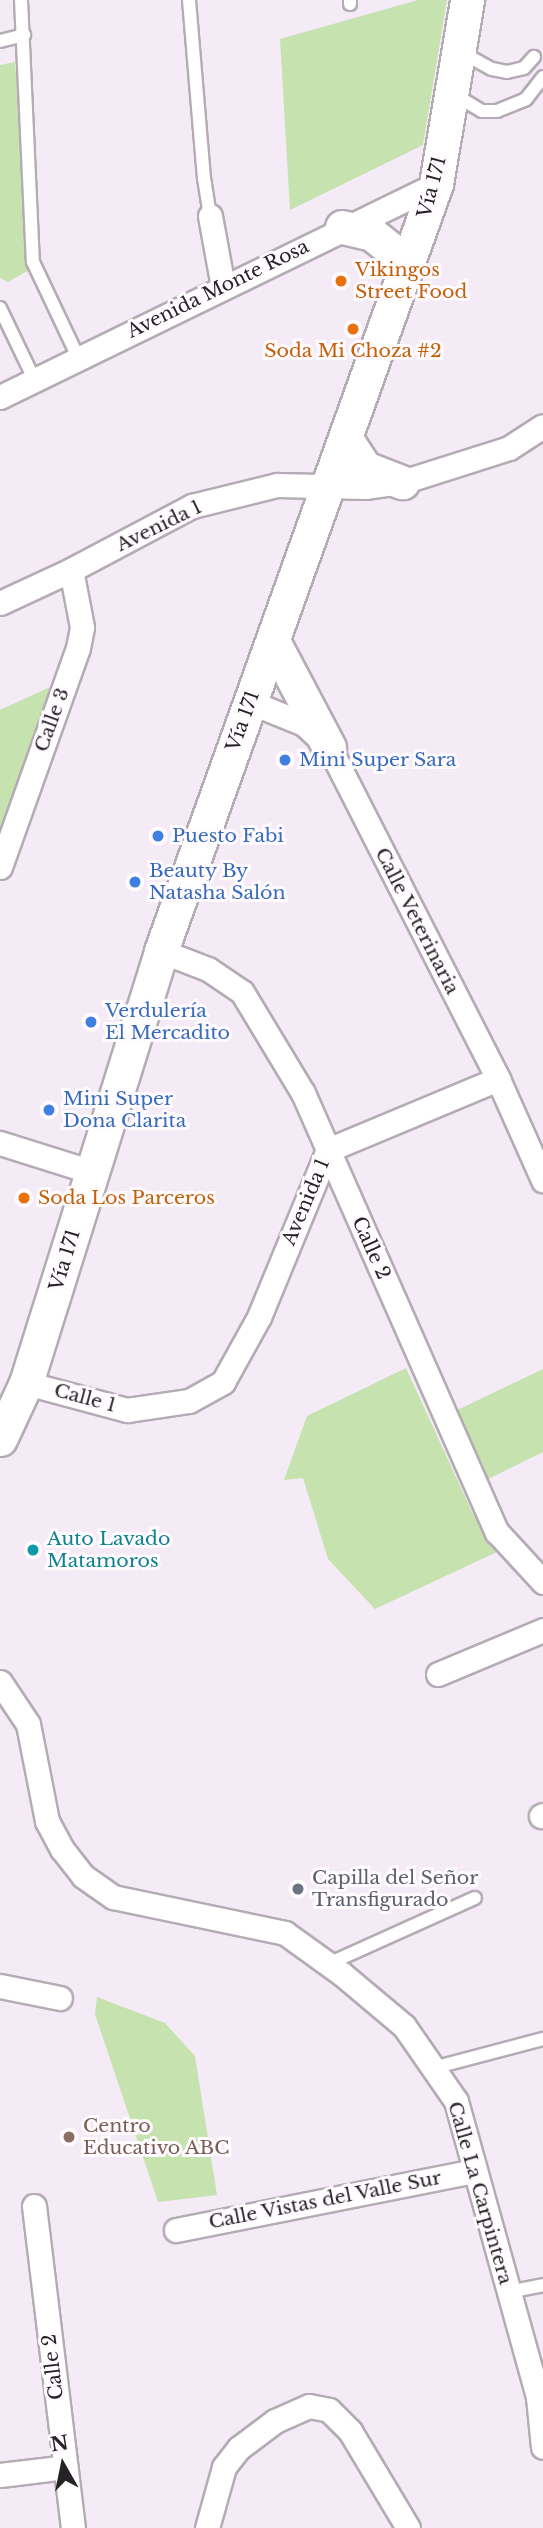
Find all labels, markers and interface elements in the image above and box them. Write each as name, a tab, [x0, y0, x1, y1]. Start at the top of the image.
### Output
street label: Vía 171	[413, 153, 451, 221]
street label: Avenida Monte Rosa	[123, 235, 313, 343]
place label: Vikingos Street Food	[355, 259, 467, 303]
marker: Vikingos Street Food	[333, 273, 349, 289]
marker: Soda Mi Choza #2	[345, 321, 361, 337]
place label: Soda Mi Choza #2	[264, 340, 442, 362]
street label: Avenida 1	[112, 495, 206, 557]
street label: Calle 3	[30, 685, 74, 755]
street label: Vía 171	[221, 687, 265, 755]
place label: Mini Super Sara	[299, 749, 457, 771]
marker: Mini Super Sara	[277, 752, 293, 768]
place label: Puesto Fabi	[172, 825, 284, 847]
marker: Puesto Fabi	[150, 828, 166, 844]
street label: Calle Veterinaria	[370, 844, 464, 998]
place label: Beauty By Natasha Salón	[149, 860, 286, 904]
marker: Beauty By Natasha Salón	[127, 874, 143, 890]
place label: Verdulería El Mercadito	[105, 1000, 230, 1044]
marker: Verdulería El Mercadito	[83, 1014, 99, 1030]
place label: Mini Super Dona Clarita	[63, 1088, 186, 1132]
marker: Mini Super Dona Clarita	[41, 1102, 57, 1118]
street label: Avenida 1	[277, 1155, 335, 1249]
place label: Soda Los Parceros	[38, 1187, 215, 1209]
marker: Soda Los Parceros	[16, 1190, 32, 1206]
street label: Calle 2	[347, 1213, 395, 1283]
street label: Vía 171	[45, 1226, 85, 1294]
street label: Calle 1	[52, 1379, 118, 1417]
place label: Auto Lavado Matamoros	[47, 1528, 170, 1572]
marker: Auto Lavado Matamoros	[25, 1542, 41, 1558]
place label: Capilla del Señor Transfigurado	[312, 1867, 479, 1911]
marker: Capilla del Señor Transfigurado	[290, 1881, 306, 1897]
street label: Calle La Carpintera	[443, 2099, 517, 2287]
place label: Centro Educativo ABC	[83, 2115, 230, 2159]
marker: Centro Educativo ABC	[61, 2129, 77, 2145]
street label: Calle Vistas del Valle Sur	[206, 2166, 444, 2234]
street label: Calle 2	[38, 2333, 68, 2401]
north arrow	[28, 2430, 98, 2500]
text: N	[49, 2431, 70, 2457]

